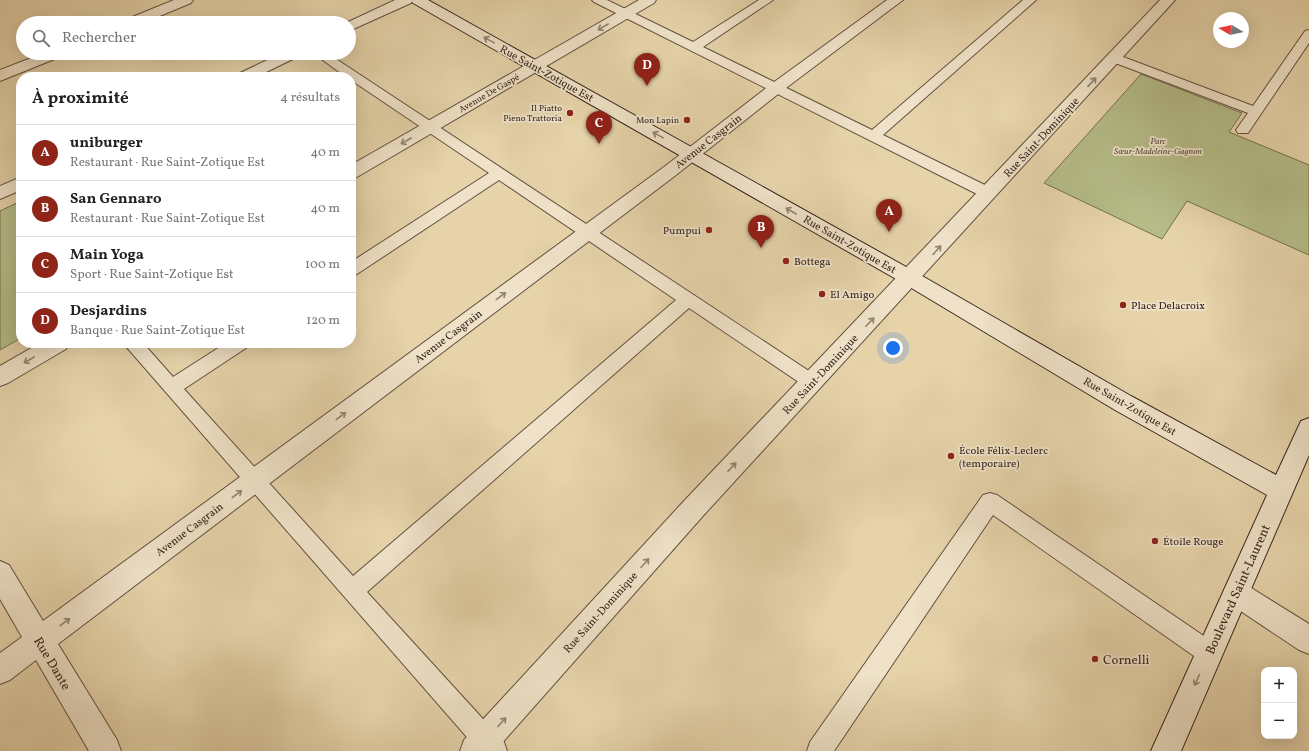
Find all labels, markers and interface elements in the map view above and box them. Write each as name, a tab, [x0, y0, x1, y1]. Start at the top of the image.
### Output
north arrow	[1213, 12, 1249, 48]
search box	[16, 16, 356, 60]
one-way arrow	[597, 23, 609, 31]
icon: search	[30, 27, 52, 49]
text: Rechercher	[62, 28, 136, 49]
one-way arrow	[483, 36, 495, 44]
street label: Rue Saint-Zotique Est	[497, 42, 596, 106]
pin: D	[634, 53, 660, 86]
street label: Avenue De Gaspé	[456, 71, 522, 116]
one-way arrow	[1087, 77, 1096, 87]
text: À proximité	[32, 87, 129, 110]
text: 4 résultats	[280, 89, 340, 107]
street label: Rue Saint-Dominique	[1001, 95, 1083, 181]
place label: Il Piatto Pieno Trattoria	[503, 102, 563, 125]
marker: Il Piatto Pieno Trattoria	[565, 108, 575, 118]
pin: C	[586, 111, 612, 144]
street label: Avenue Casgrain	[672, 111, 746, 173]
place label: Mon Lapin	[636, 114, 680, 127]
marker: Mon Lapin	[682, 115, 692, 125]
one-way arrow	[652, 131, 664, 139]
text: uniburger	[70, 133, 143, 154]
park label: Parc Sœur-Madeleine-Gagnon	[1114, 135, 1202, 158]
one-way arrow	[400, 138, 412, 146]
text: A	[40, 144, 50, 162]
text: 40 m	[311, 144, 340, 162]
text: Restaurant · Rue Saint-Zotique Est	[70, 154, 265, 172]
text: San Gennaro	[70, 189, 162, 210]
pin: A	[876, 199, 902, 232]
text: B	[41, 200, 49, 218]
text: 40 m	[311, 200, 340, 218]
one-way arrow	[785, 206, 797, 214]
text: Restaurant · Rue Saint-Zotique Est	[70, 210, 265, 228]
street label: Rue Saint-Zotique Est	[800, 213, 899, 278]
pin: B	[748, 215, 774, 248]
place label: Pumpui	[663, 224, 701, 239]
marker: Pumpui	[704, 225, 714, 235]
one-way arrow	[932, 244, 941, 255]
text: Main Yoga	[70, 245, 144, 266]
place label: Bottega	[794, 255, 831, 270]
text: C	[41, 256, 49, 274]
text: 100 m	[305, 256, 340, 274]
marker: Bottega	[781, 256, 791, 266]
text: Sport · Rue Saint-Zotique Est	[70, 266, 234, 284]
place label: El Amigo	[830, 288, 875, 303]
marker: El Amigo	[817, 289, 827, 299]
one-way arrow	[496, 292, 507, 301]
place label: Place Delacroix	[1131, 299, 1205, 314]
marker: Place Delacroix	[1118, 300, 1128, 310]
text: Desjardins	[70, 301, 147, 322]
street label: Avenue Casgrain	[412, 307, 486, 368]
text: D	[40, 312, 50, 330]
text: 120 m	[306, 312, 340, 330]
one-way arrow	[865, 316, 874, 327]
text: Banque · Rue Saint-Zotique Est	[70, 322, 245, 340]
street label: Rue Saint-Dominique	[780, 332, 862, 418]
your location	[883, 338, 903, 358]
one-way arrow	[23, 356, 35, 364]
street label: Rue Saint-Zotique Est	[1080, 375, 1179, 440]
one-way arrow	[335, 412, 346, 420]
place label: École Félix-Leclerc (temporaire)	[959, 444, 1048, 472]
marker: École Félix-Leclerc (temporaire)	[946, 451, 956, 461]
one-way arrow	[728, 462, 737, 472]
one-way arrow	[231, 490, 242, 498]
street label: Avenue Casgrain	[153, 500, 227, 561]
street label: Boulevard Saint-Laurent	[1202, 521, 1276, 658]
place label: Étoile Rouge	[1163, 535, 1223, 550]
marker: Étoile Rouge	[1150, 536, 1160, 546]
one-way arrow	[640, 558, 649, 568]
street label: Rue Saint-Dominique	[561, 569, 642, 657]
one-way arrow	[59, 618, 70, 626]
street label: Rue Dante	[28, 634, 74, 694]
place label: Cornelli	[1103, 652, 1150, 670]
marker: Cornelli	[1090, 654, 1100, 664]
map controls	[1261, 667, 1297, 739]
button: +	[1261, 667, 1297, 703]
one-way arrow	[1193, 673, 1200, 685]
button: −	[1261, 703, 1297, 739]
one-way arrow	[497, 717, 506, 727]

